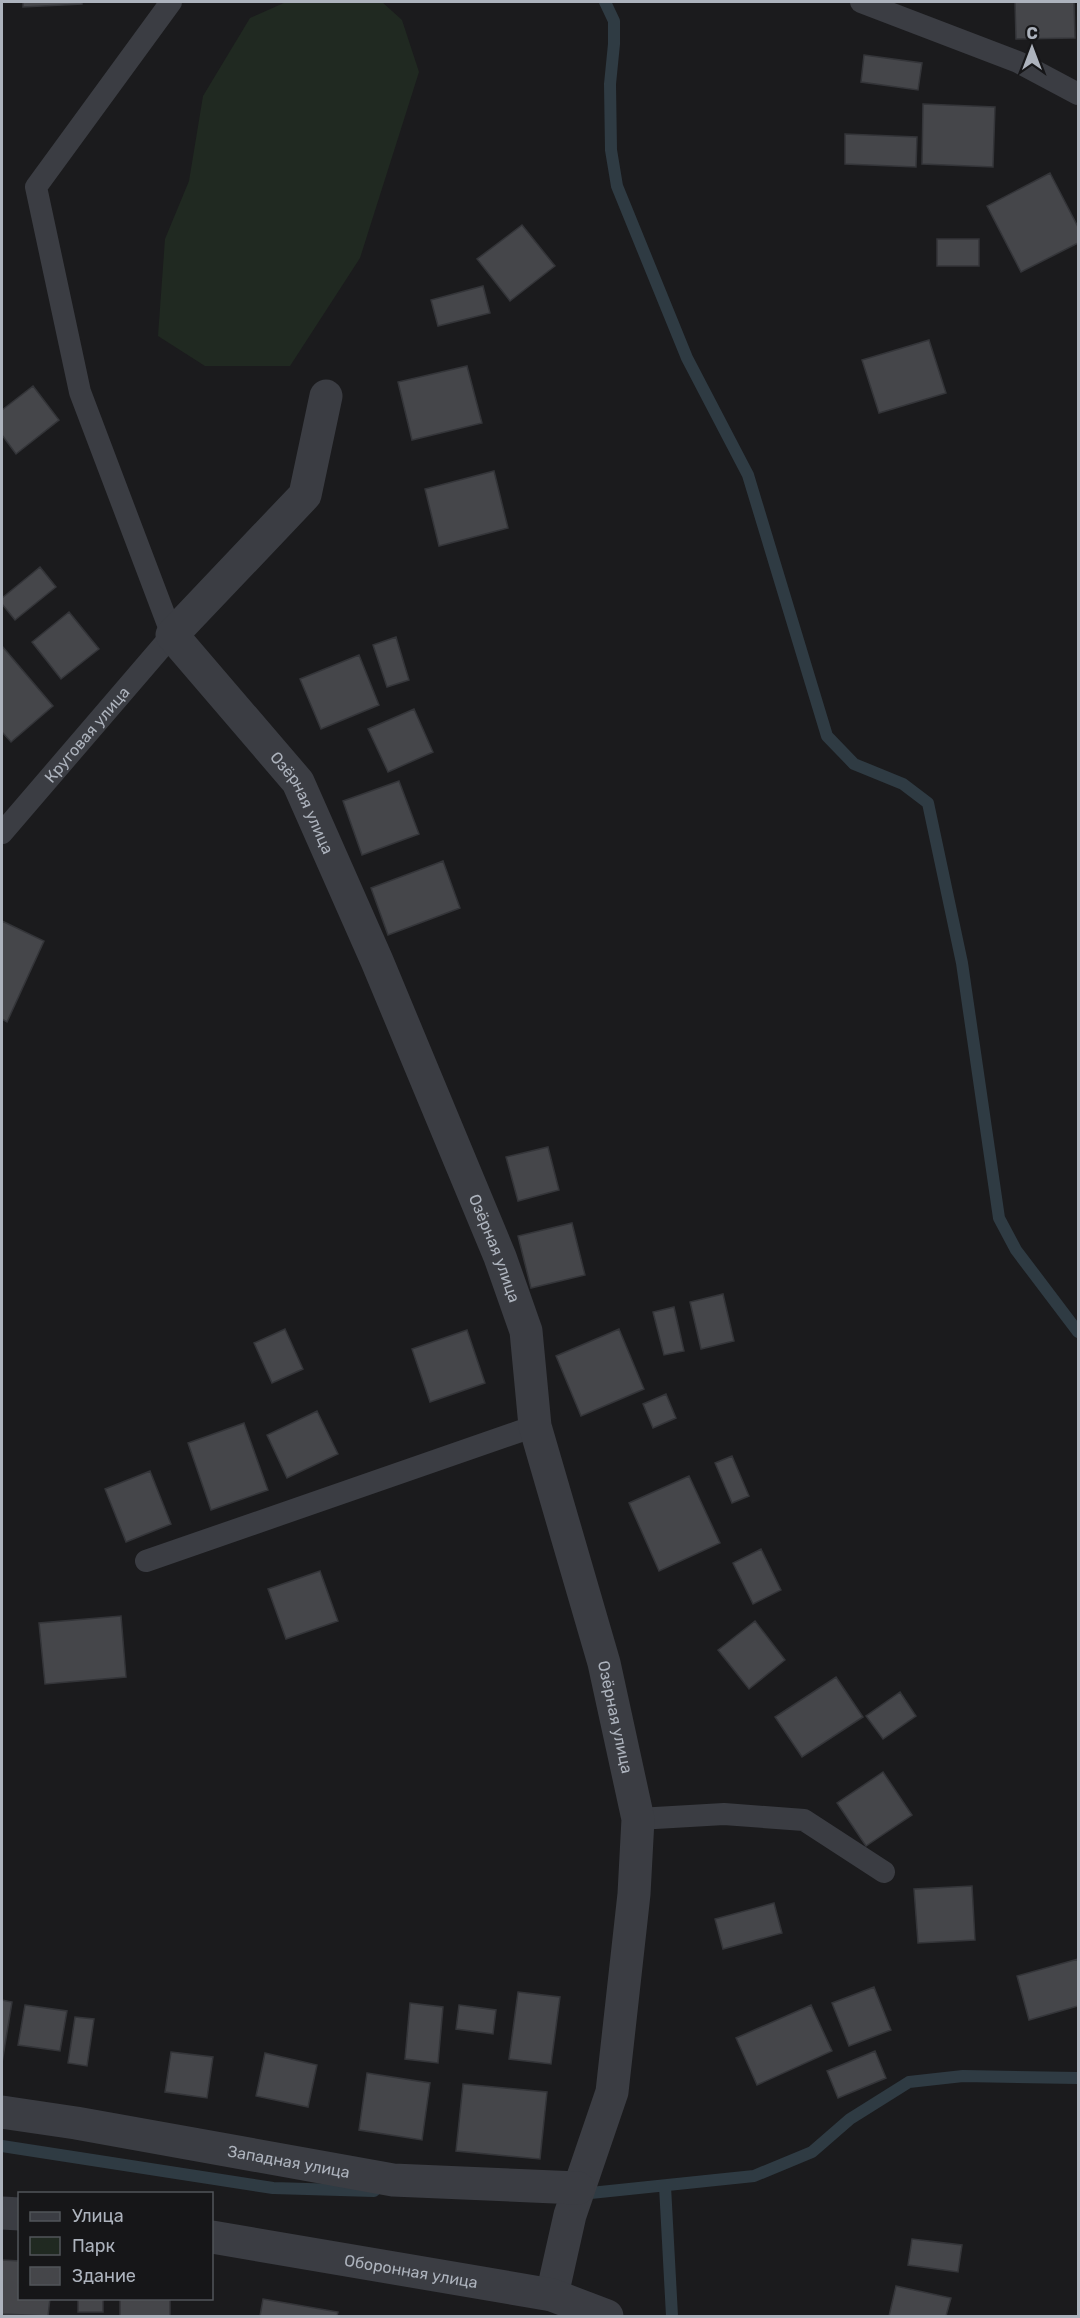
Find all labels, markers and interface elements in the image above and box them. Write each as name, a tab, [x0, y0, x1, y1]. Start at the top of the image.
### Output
north arrow	[1002, 18, 1062, 78]
text: С	[1026, 24, 1038, 43]
street label: Круговая улица	[40, 682, 133, 786]
street label: Озёрная улица	[266, 747, 338, 857]
street label: Озёрная улица	[465, 1191, 525, 1305]
street label: Озёрная улица	[594, 1659, 637, 1775]
street label: Западная улица	[226, 2141, 351, 2182]
legend	[18, 2192, 213, 2300]
text: Улица	[72, 2205, 124, 2227]
text: Парк	[72, 2235, 116, 2257]
street label: Оборонная улица	[343, 2250, 479, 2292]
text: Здание	[72, 2265, 136, 2287]

